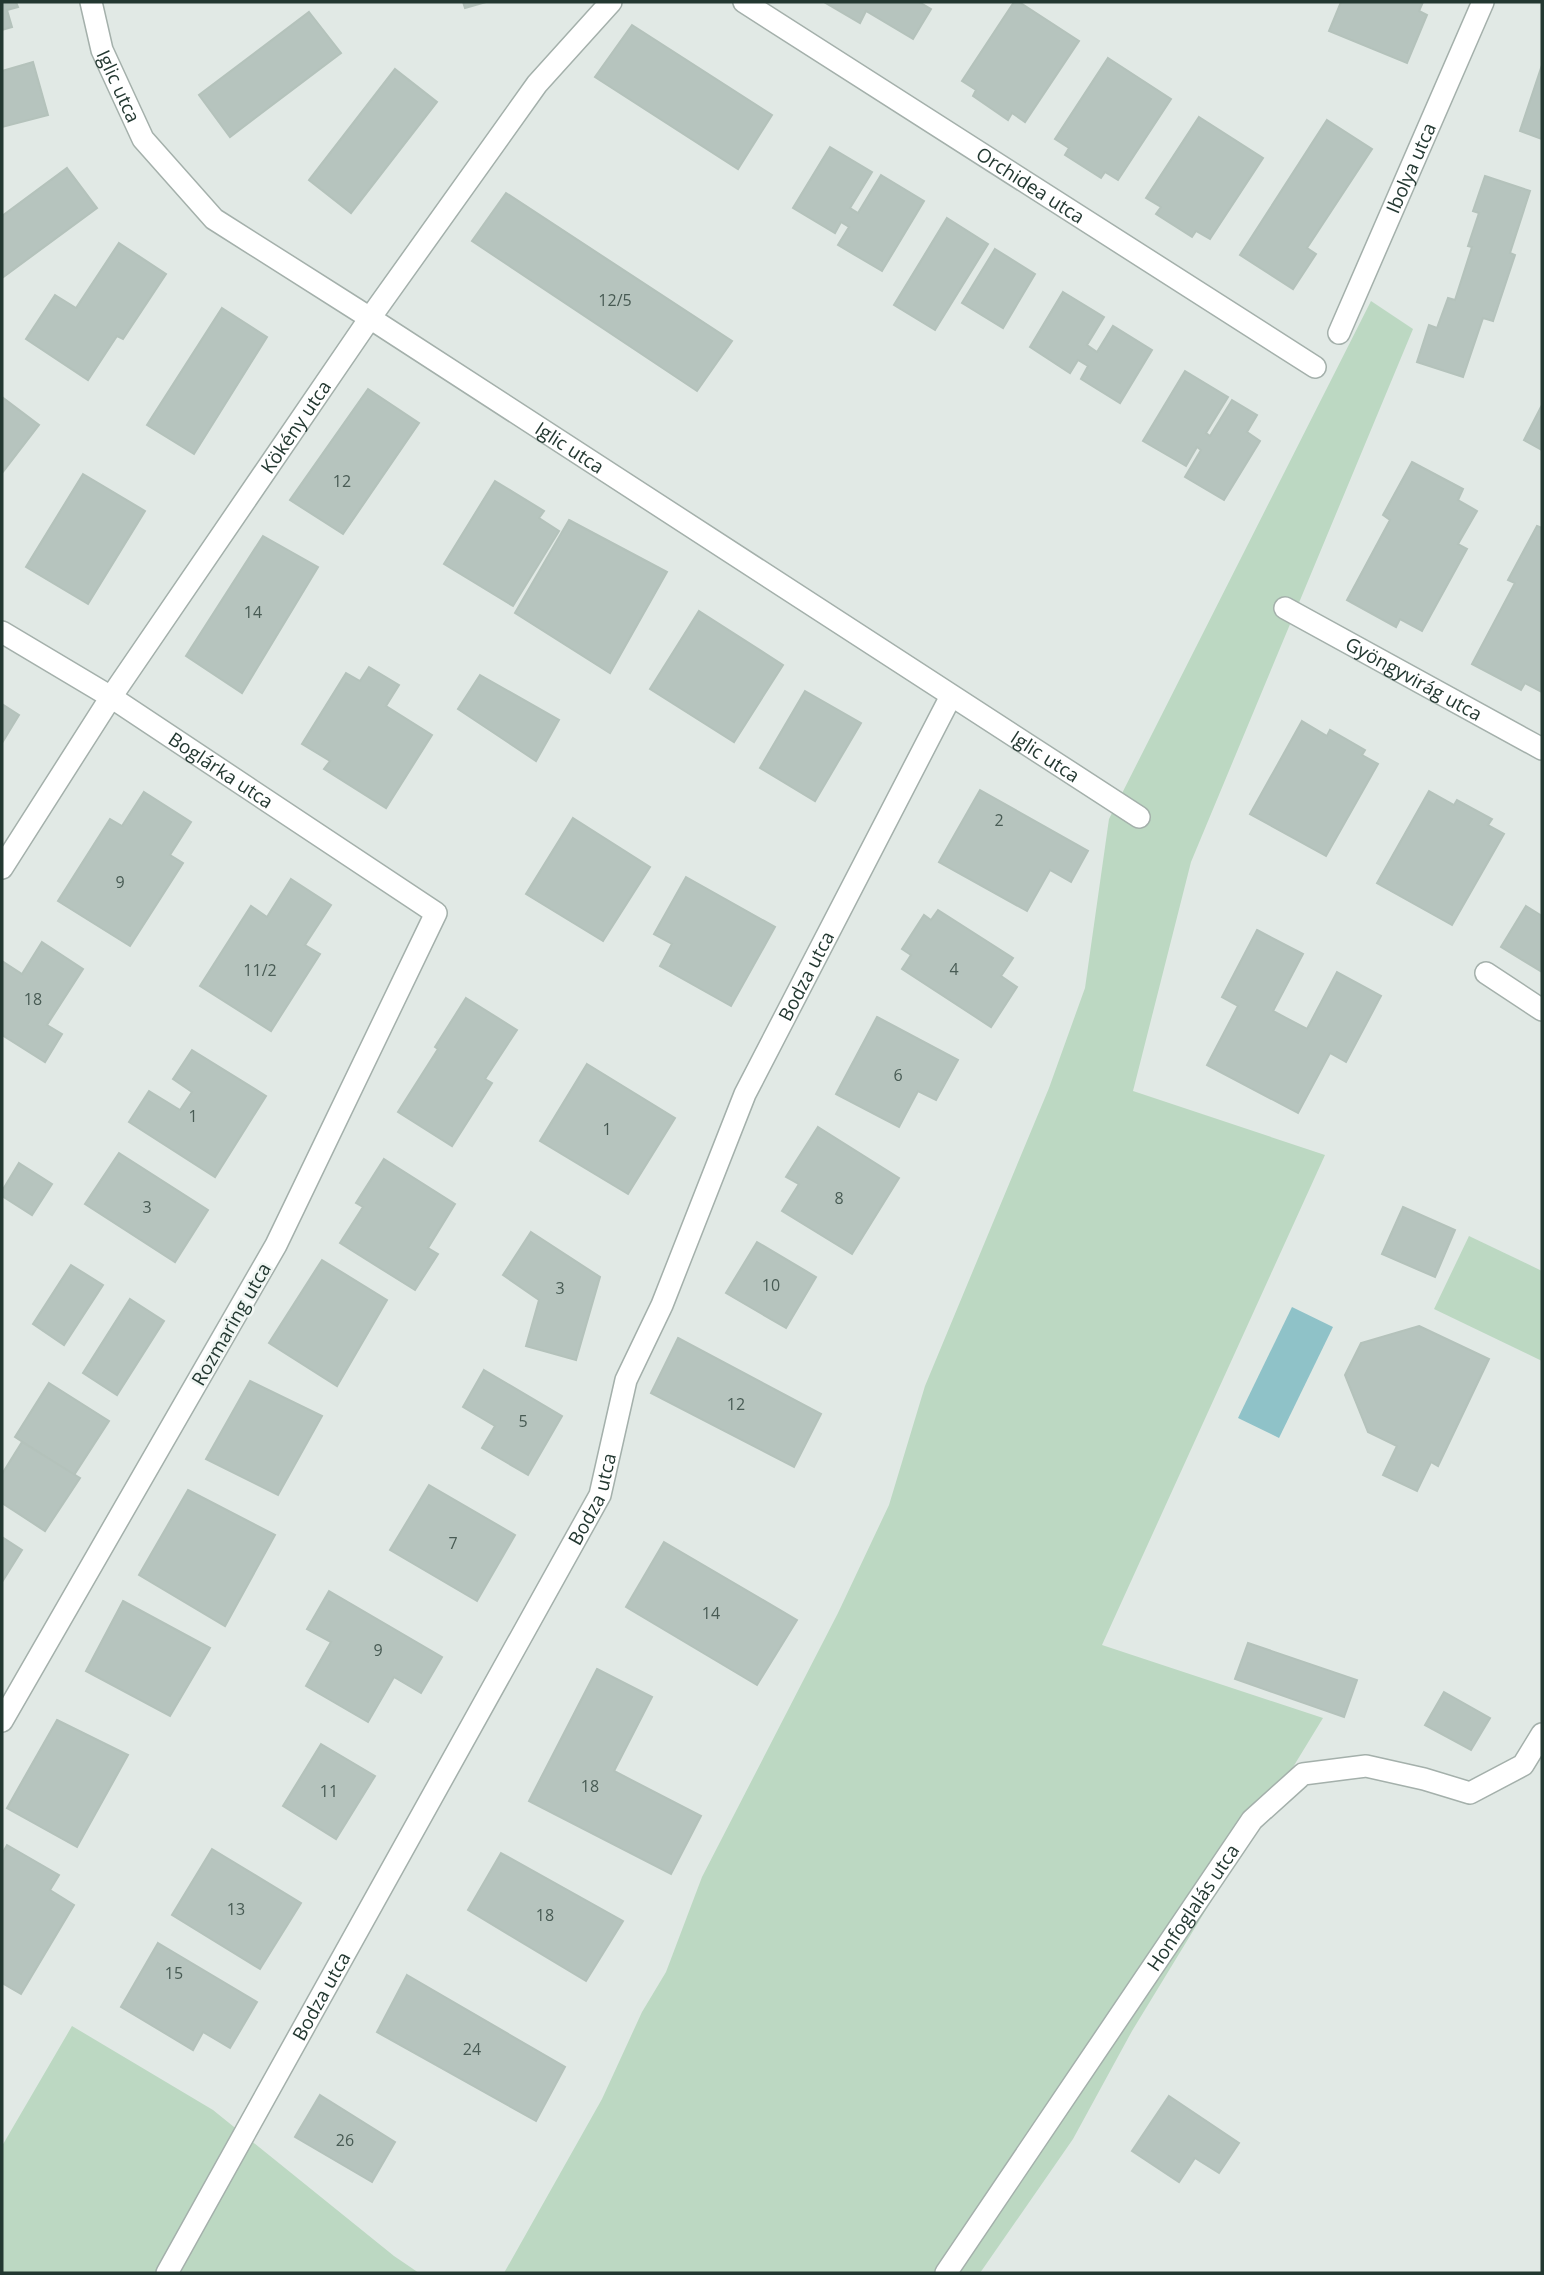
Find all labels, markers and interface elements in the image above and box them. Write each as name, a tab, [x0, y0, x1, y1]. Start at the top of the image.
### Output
street label: Iglic utca	[91, 46, 147, 127]
street label: Ibolya utca	[1380, 119, 1442, 217]
street label: Orchidea utca	[971, 141, 1090, 229]
house number: 12/5	[598, 289, 632, 311]
street label: Kökény utca	[254, 375, 337, 479]
street label: Iglic utca	[530, 416, 609, 480]
house number: 12	[333, 470, 351, 492]
house number: 14	[244, 601, 262, 623]
street label: Gyöngyvirág utca	[1341, 631, 1487, 727]
street label: Iglic utca	[1006, 724, 1085, 788]
street label: Boglárka utca	[164, 726, 278, 814]
house number: 2	[994, 809, 1004, 831]
house number: 9	[115, 871, 125, 893]
street label: Bodza utca	[772, 927, 840, 1026]
house number: 4	[949, 958, 959, 980]
house number: 11/2	[243, 959, 277, 981]
house number: 18	[24, 988, 42, 1010]
house number: 6	[893, 1064, 903, 1086]
house number: 1	[188, 1105, 198, 1127]
house number: 1	[602, 1118, 612, 1140]
house number: 8	[834, 1187, 844, 1209]
house number: 3	[142, 1196, 152, 1218]
street label: Rozmaring utca	[185, 1258, 277, 1390]
house number: 10	[762, 1274, 780, 1296]
house number: 3	[555, 1277, 565, 1299]
house number: 12	[727, 1393, 745, 1415]
house number: 5	[518, 1410, 528, 1432]
street label: Bodza utca	[562, 1451, 622, 1550]
house number: 7	[448, 1532, 458, 1554]
house number: 14	[702, 1602, 720, 1624]
house number: 9	[373, 1639, 383, 1661]
house number: 18	[581, 1775, 599, 1797]
house number: 11	[320, 1780, 338, 1802]
street label: Honfoglalás utca	[1141, 1839, 1245, 1976]
house number: 13	[227, 1898, 245, 1920]
house number: 18	[536, 1904, 554, 1926]
street label: Bodza utca	[286, 1947, 356, 2045]
house number: 15	[165, 1962, 183, 1984]
house number: 24	[463, 2038, 481, 2060]
house number: 26	[336, 2129, 354, 2151]

